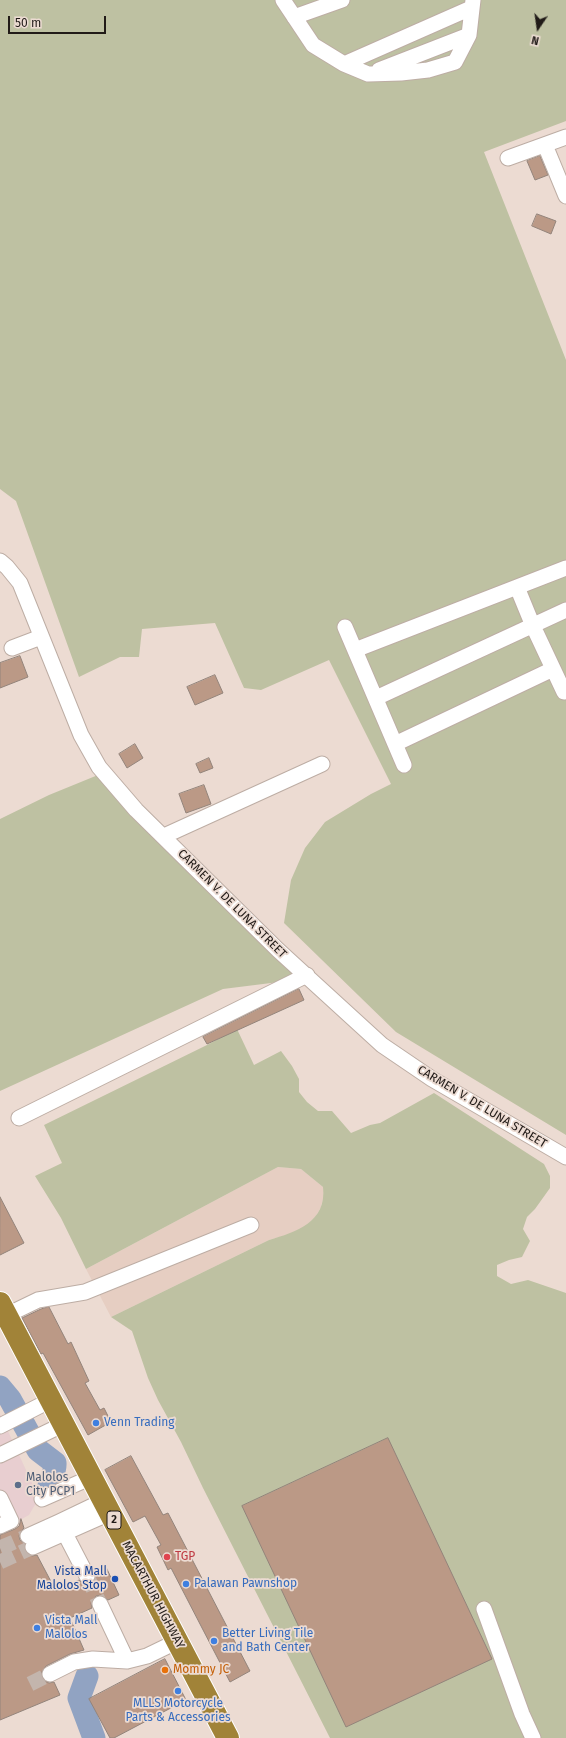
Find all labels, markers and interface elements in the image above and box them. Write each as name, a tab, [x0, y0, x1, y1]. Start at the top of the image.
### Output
scale bar	[10, 8, 108, 34]
north arrow	[518, 8, 558, 48]
text: 50 m	[15, 16, 41, 30]
text: N	[530, 33, 540, 47]
street label: CARMEN V. DE LUNA STREET	[175, 847, 289, 961]
street label: CARMEN V. DE LUNA STREET	[415, 1063, 549, 1151]
place label: Venn Trading	[104, 1416, 175, 1430]
marker: Venn Trading	[91, 1418, 101, 1428]
place label: Malolos City PCP1	[26, 1471, 75, 1499]
marker: Malolos City PCP1	[13, 1480, 23, 1490]
road number: 2	[107, 1511, 121, 1529]
street label: MACARTHUR HIGHWAY	[119, 1539, 187, 1651]
place label: TGP	[175, 1550, 195, 1564]
marker: TGP	[162, 1552, 172, 1562]
place label: Vista Mall Malolos Stop	[37, 1565, 107, 1593]
marker: Vista Mall Malolos Stop	[110, 1574, 120, 1584]
place label: Palawan Pawnshop	[194, 1577, 297, 1591]
marker: Palawan Pawnshop	[181, 1579, 191, 1589]
place label: Vista Mall Malolos	[45, 1614, 97, 1642]
marker: Vista Mall Malolos	[32, 1623, 42, 1633]
place label: Better Living Tile and Bath Center	[222, 1627, 313, 1655]
marker: Better Living Tile and Bath Center	[209, 1636, 219, 1646]
place label: Mommy JC	[173, 1663, 229, 1677]
marker: Mommy JC	[160, 1665, 170, 1675]
marker: MLLS Motorcycle Parts & Accessories	[173, 1686, 183, 1696]
place label: MLLS Motorcycle Parts & Accessories	[125, 1697, 231, 1725]

